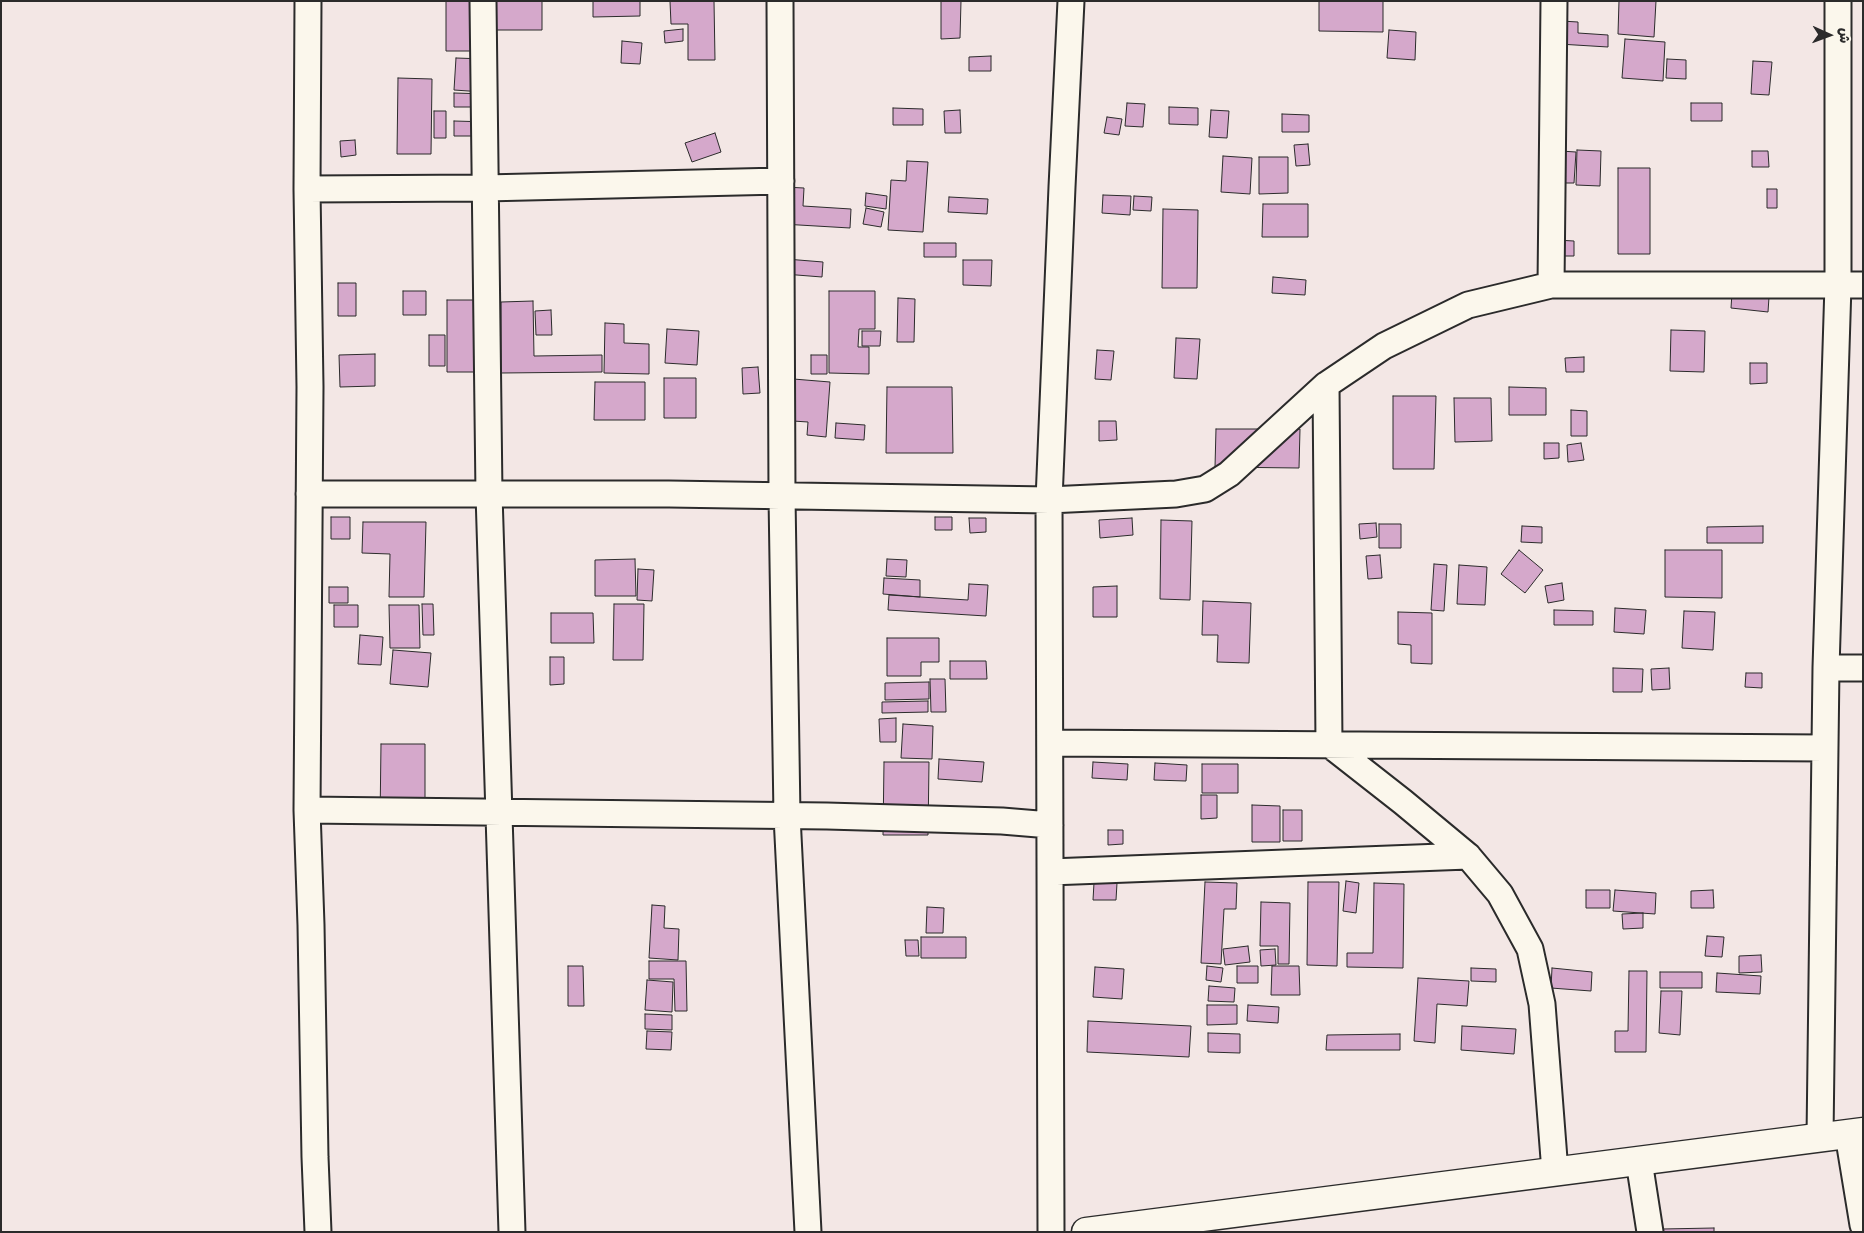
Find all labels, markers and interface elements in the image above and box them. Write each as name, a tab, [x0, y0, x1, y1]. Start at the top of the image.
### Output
north arrow	[1804, 10, 1854, 60]
text: ش	[1836, 28, 1853, 44]

